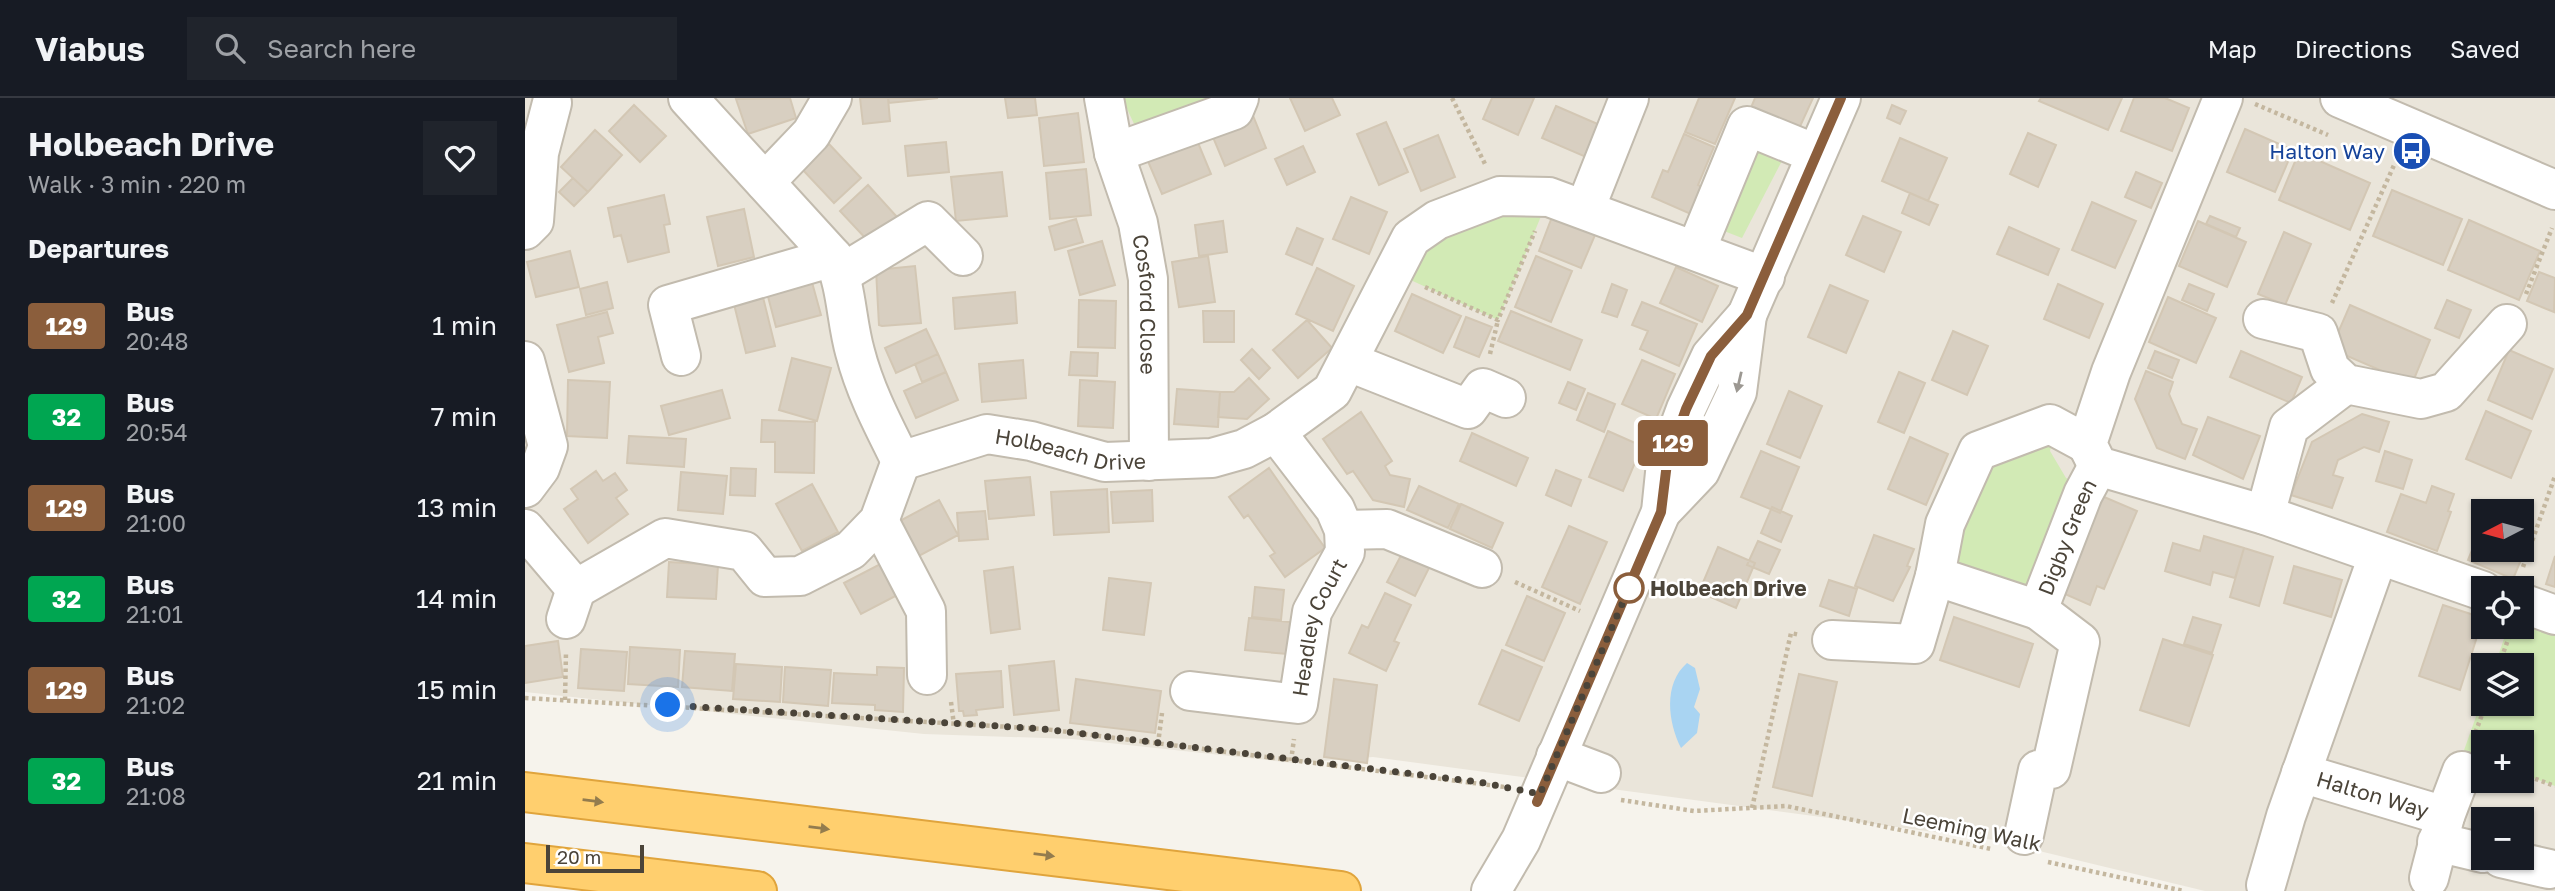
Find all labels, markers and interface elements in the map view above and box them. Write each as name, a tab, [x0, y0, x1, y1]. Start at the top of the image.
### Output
search box	[187, 17, 677, 80]
text: Viabus	[35, 29, 145, 68]
icon: search	[211, 29, 249, 67]
text: Search here	[267, 33, 416, 64]
text: Map	[2208, 34, 2257, 63]
text: Directions	[2295, 34, 2412, 63]
text: Saved	[2450, 34, 2520, 63]
button: heart	[423, 121, 497, 195]
text: Holbeach Drive	[28, 124, 274, 163]
bus stop icon: Halton Way	[2391, 130, 2433, 172]
place label: Halton Way	[2269, 138, 2385, 164]
text: Walk · 3 min · 220 m	[28, 170, 246, 198]
street label: Cosford Close	[1127, 232, 1162, 375]
text: Departures	[28, 233, 169, 264]
text: Bus	[126, 296, 174, 327]
text: 1 min	[432, 310, 497, 341]
text: 129	[45, 311, 88, 340]
text: 20:48	[126, 327, 189, 355]
one-way arrow	[1733, 371, 1744, 393]
text: Bus	[126, 387, 174, 418]
text: 7 min	[431, 401, 497, 432]
text: 32	[52, 402, 81, 431]
text: 20:54	[126, 418, 188, 446]
line badge: 129	[1633, 420, 1713, 466]
street label: Holbeach Drive	[993, 422, 1146, 475]
text: 129	[1652, 428, 1694, 457]
street label: Digby Green	[2032, 474, 2102, 599]
text: Bus	[126, 478, 174, 509]
text: 13 min	[417, 492, 497, 523]
text: 129	[45, 493, 88, 522]
north arrow	[2471, 499, 2534, 562]
map controls	[2471, 499, 2534, 870]
text: 21:00	[126, 509, 186, 537]
street label: Headley Court	[1286, 554, 1352, 698]
text: Bus	[126, 569, 174, 600]
marker: Holbeach Drive	[1614, 573, 1644, 603]
place label: Holbeach Drive	[1650, 575, 1807, 601]
button: locate	[2471, 576, 2534, 639]
text: 14 min	[416, 583, 497, 614]
text: 32	[52, 584, 81, 613]
text: 21:01	[126, 600, 183, 628]
button: layers	[2471, 653, 2534, 716]
text: Bus	[126, 660, 174, 691]
text: 15 min	[417, 674, 497, 705]
text: 129	[45, 675, 88, 704]
your location	[650, 687, 685, 722]
text: 21:02	[126, 691, 185, 719]
button: +	[2471, 730, 2534, 793]
text: Bus	[126, 751, 174, 782]
text: 21 min	[417, 765, 497, 796]
street label: Halton Way	[2314, 765, 2432, 824]
text: 32	[52, 766, 81, 795]
text: 21:08	[126, 782, 186, 810]
one-way arrow	[582, 795, 604, 806]
street label: Leeming Walk	[1900, 802, 2044, 856]
button: −	[2471, 807, 2534, 870]
one-way arrow	[808, 822, 830, 833]
scale bar	[546, 842, 644, 874]
text: 20 m	[557, 845, 601, 868]
one-way arrow	[1034, 850, 1056, 861]

